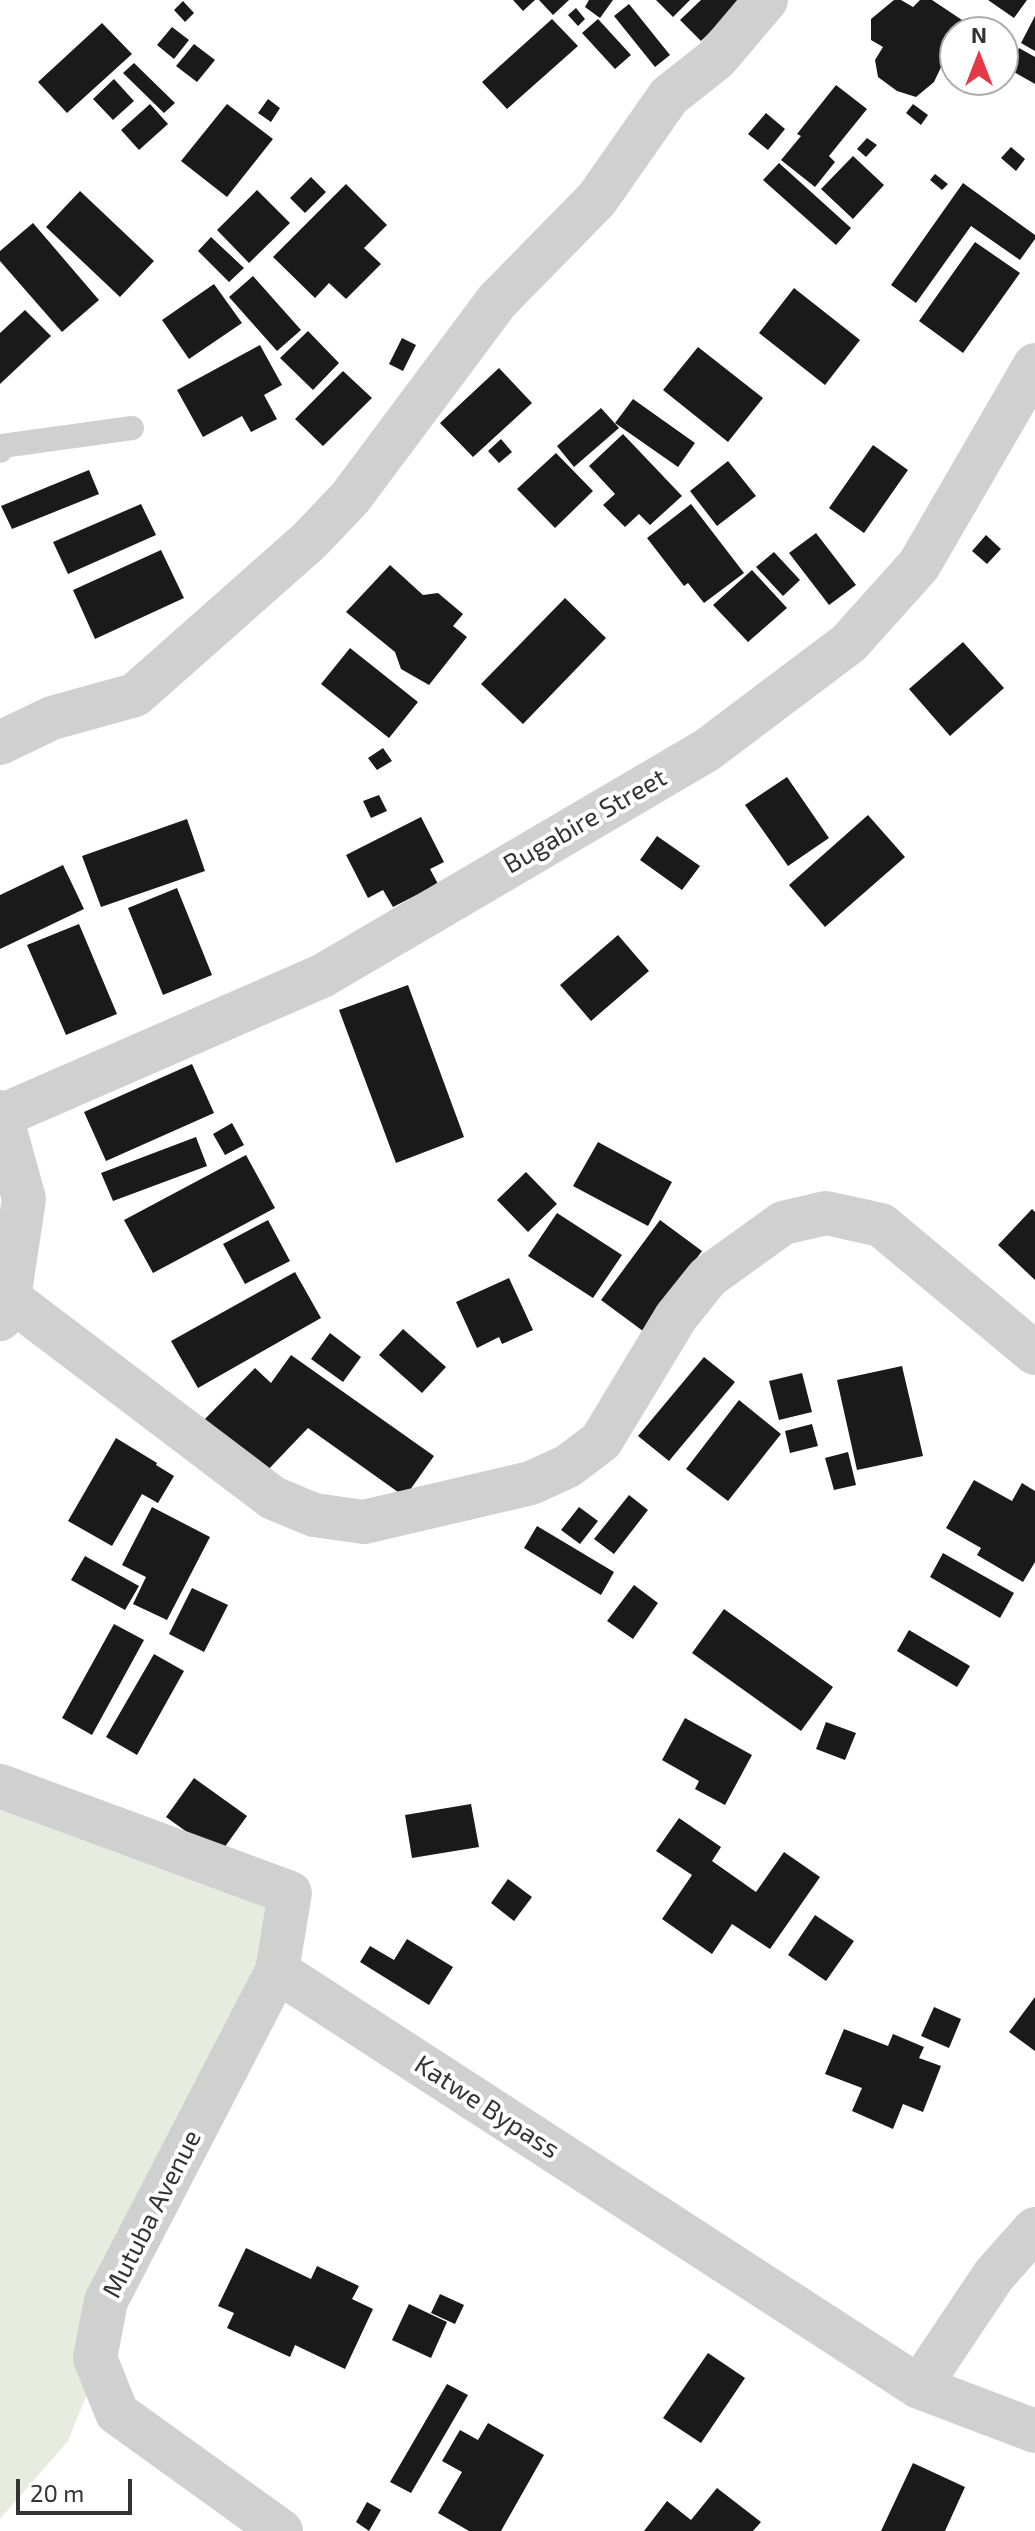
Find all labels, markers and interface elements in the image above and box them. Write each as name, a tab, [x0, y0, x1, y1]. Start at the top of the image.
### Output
north arrow	[939, 16, 1019, 96]
text: N	[971, 21, 987, 47]
street label: Bugabire Street	[498, 762, 672, 880]
street label: Katwe Bypass	[409, 2049, 565, 2165]
street label: Mutuba Avenue	[96, 2125, 208, 2303]
scale bar	[20, 2463, 136, 2513]
text: 20 m	[30, 2478, 84, 2507]

